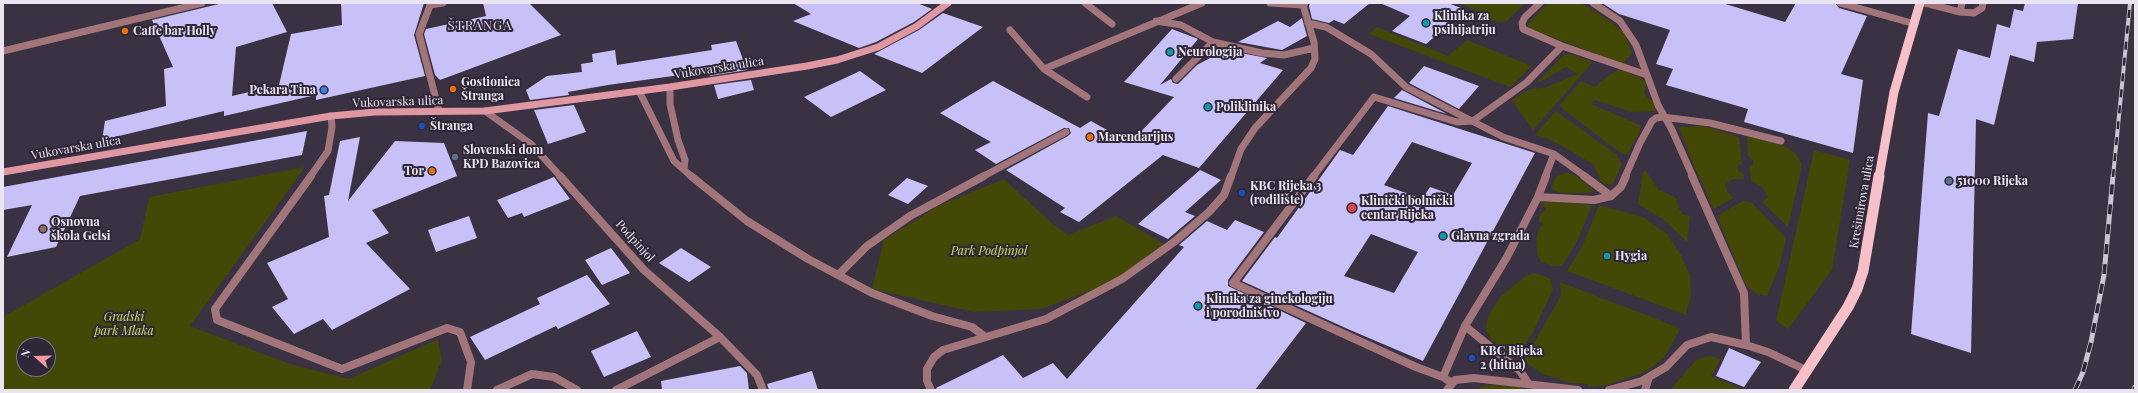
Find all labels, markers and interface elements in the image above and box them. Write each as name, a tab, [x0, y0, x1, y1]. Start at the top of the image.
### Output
place label: Klinika za psihijatriju	[1434, 9, 1496, 37]
district label: ŠTRANGA	[448, 18, 512, 34]
marker: Klinika za psihijatriju	[1421, 18, 1431, 28]
place label: Caffe bar Holly	[133, 24, 216, 38]
marker: Caffe bar Holly	[120, 26, 130, 36]
place label: Neurologija	[1178, 45, 1242, 59]
marker: Neurologija	[1165, 47, 1175, 57]
street label: Vukovarska ulica	[673, 54, 765, 82]
place label: Gostionica Štranga	[461, 75, 520, 103]
place label: Pekara Tina	[249, 83, 316, 97]
marker: Gostionica Štranga	[448, 84, 458, 94]
marker: Pekara Tina	[319, 85, 329, 95]
street label: Vukovarska ulica	[352, 93, 444, 111]
place label: Poliklinika	[1216, 100, 1276, 114]
marker: Poliklinika	[1203, 102, 1213, 112]
place label: Štranga	[430, 119, 473, 133]
marker: Štranga	[417, 121, 427, 131]
place label: Marendarijus	[1098, 130, 1173, 144]
marker: Marendarijus	[1085, 132, 1095, 142]
street label: Vukovarska ulica	[30, 133, 122, 163]
place label: Slovenski dom KPD Bazovica	[463, 143, 543, 171]
marker: Slovenski dom KPD Bazovica	[450, 152, 460, 162]
street label: Krešimirova ulica	[1847, 154, 1877, 250]
place label: Tor	[404, 164, 424, 178]
marker: Tor	[427, 166, 437, 176]
place label: 51000 Rijeka	[1957, 174, 2028, 188]
marker: 51000 Rijeka	[1944, 176, 1954, 186]
place label: KBC Rijeka 3 (rodilište)	[1250, 179, 1321, 207]
marker: KBC Rijeka 3 (rodilište)	[1237, 188, 1247, 198]
place label: Klinički bolnički centar Rijeka	[1361, 194, 1453, 222]
marker: Klinički bolnički centar Rijeka	[1346, 202, 1358, 214]
place label: Osnovna škola Gelsi	[51, 215, 111, 243]
street label: Podpinjol	[613, 217, 657, 265]
marker: Osnovna škola Gelsi	[38, 224, 48, 234]
place label: Glavna zgrada	[1451, 229, 1530, 243]
marker: Glavna zgrada	[1438, 231, 1448, 241]
park label: Park Podpinjol	[951, 244, 1027, 258]
place label: Hygia	[1615, 249, 1647, 263]
marker: Hygia	[1602, 251, 1612, 261]
place label: Klinika za ginekologiju i porodništvo	[1206, 292, 1333, 320]
marker: Klinika za ginekologiju i porodništvo	[1193, 301, 1203, 311]
park label: Gradski park Mlaka	[94, 310, 154, 338]
north arrow	[16, 337, 56, 377]
place label: KBC Rijeka 2 (hitna)	[1480, 344, 1543, 372]
text: N	[17, 347, 34, 359]
marker: KBC Rijeka 2 (hitna)	[1467, 353, 1477, 363]

